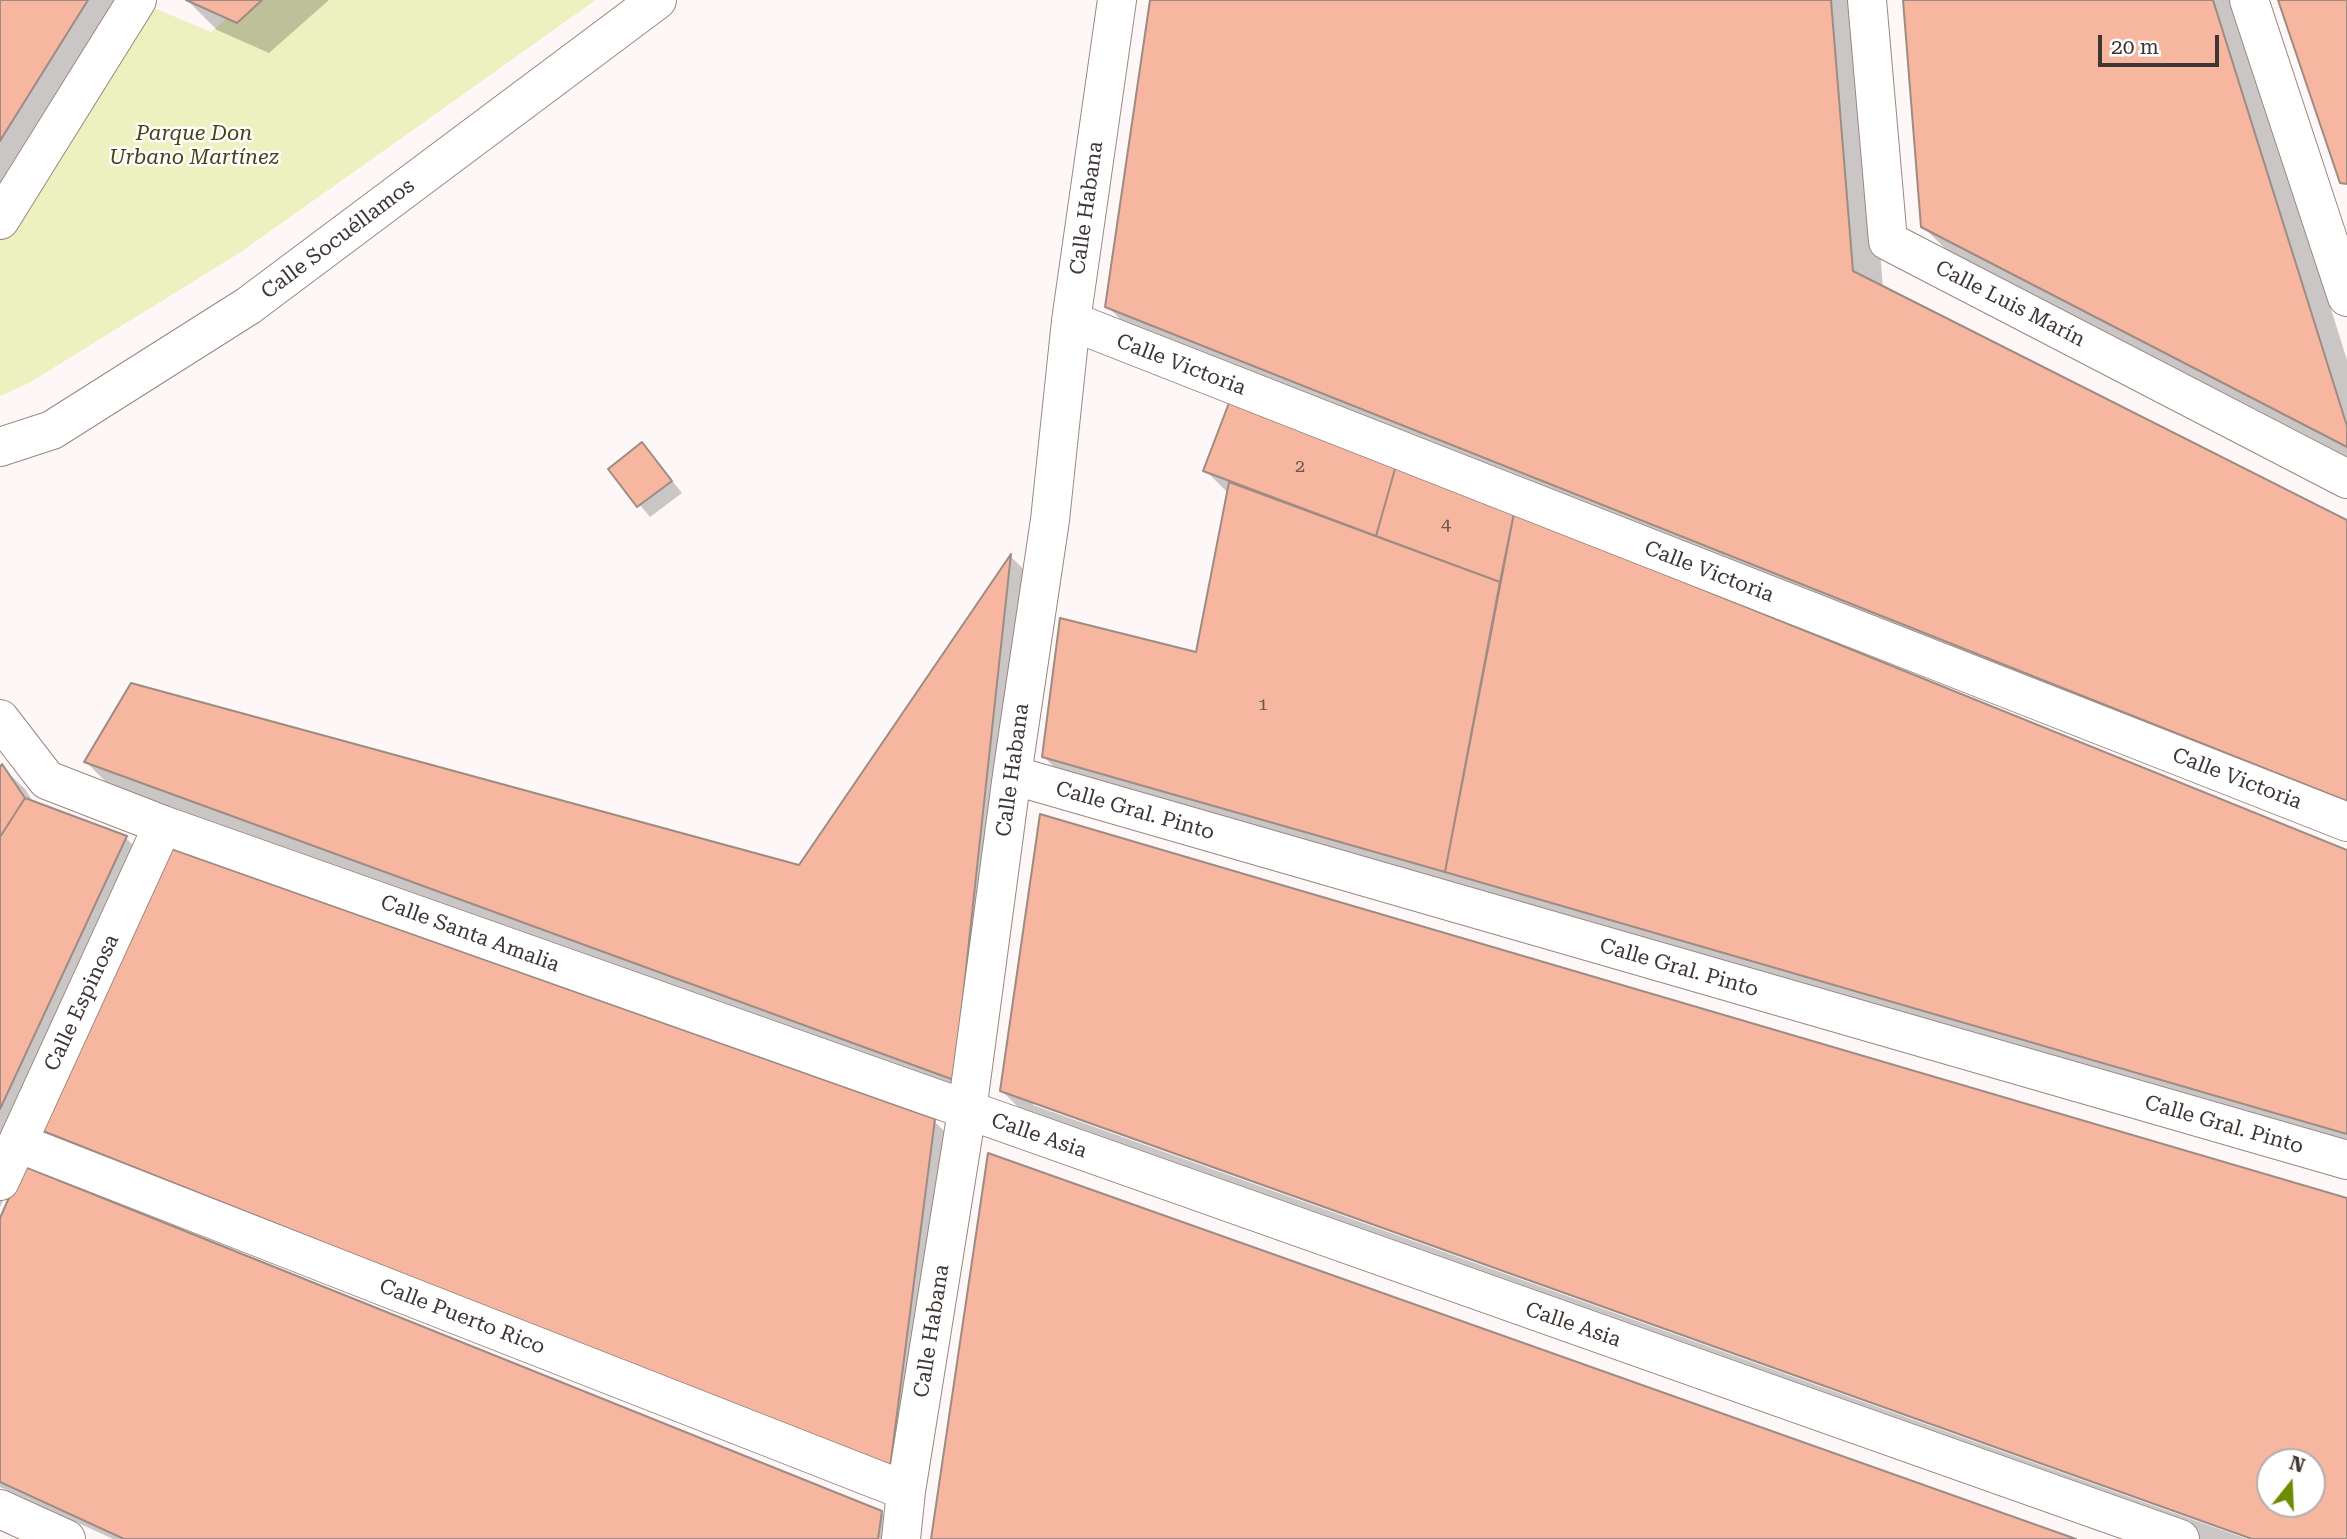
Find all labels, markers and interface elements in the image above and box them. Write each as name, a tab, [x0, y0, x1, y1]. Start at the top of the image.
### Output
scale bar	[2102, 21, 2223, 65]
text: 20 m	[2111, 35, 2159, 59]
park label: Parque Don Urbano Martínez	[109, 121, 279, 171]
street label: Calle Habana	[1065, 140, 1109, 276]
street label: Calle Socuéllamos	[257, 173, 419, 305]
street label: Calle Luis Marín	[1931, 255, 2089, 353]
street label: Calle Victoria	[1113, 329, 1249, 401]
house number: 2	[1295, 456, 1305, 478]
house number: 4	[1441, 514, 1451, 536]
street label: Calle Victoria	[1641, 536, 1777, 608]
house number: 1	[1258, 694, 1268, 716]
street label: Calle Habana	[991, 702, 1035, 838]
street label: Calle Victoria	[2169, 743, 2305, 815]
street label: Calle Gral. Pinto	[1053, 776, 1217, 846]
street label: Calle Santa Amalia	[377, 890, 563, 978]
street label: Calle Espinosa	[39, 931, 125, 1075]
street label: Calle Gral. Pinto	[1597, 933, 1761, 1003]
street label: Calle Gral. Pinto	[2142, 1090, 2306, 1160]
street label: Calle Asia	[988, 1108, 1090, 1164]
street label: Calle Habana	[909, 1263, 955, 1399]
street label: Calle Puerto Rico	[376, 1274, 548, 1360]
street label: Calle Asia	[1522, 1297, 1624, 1353]
north arrow	[2256, 1448, 2326, 1518]
text: N	[2287, 1451, 2308, 1478]

